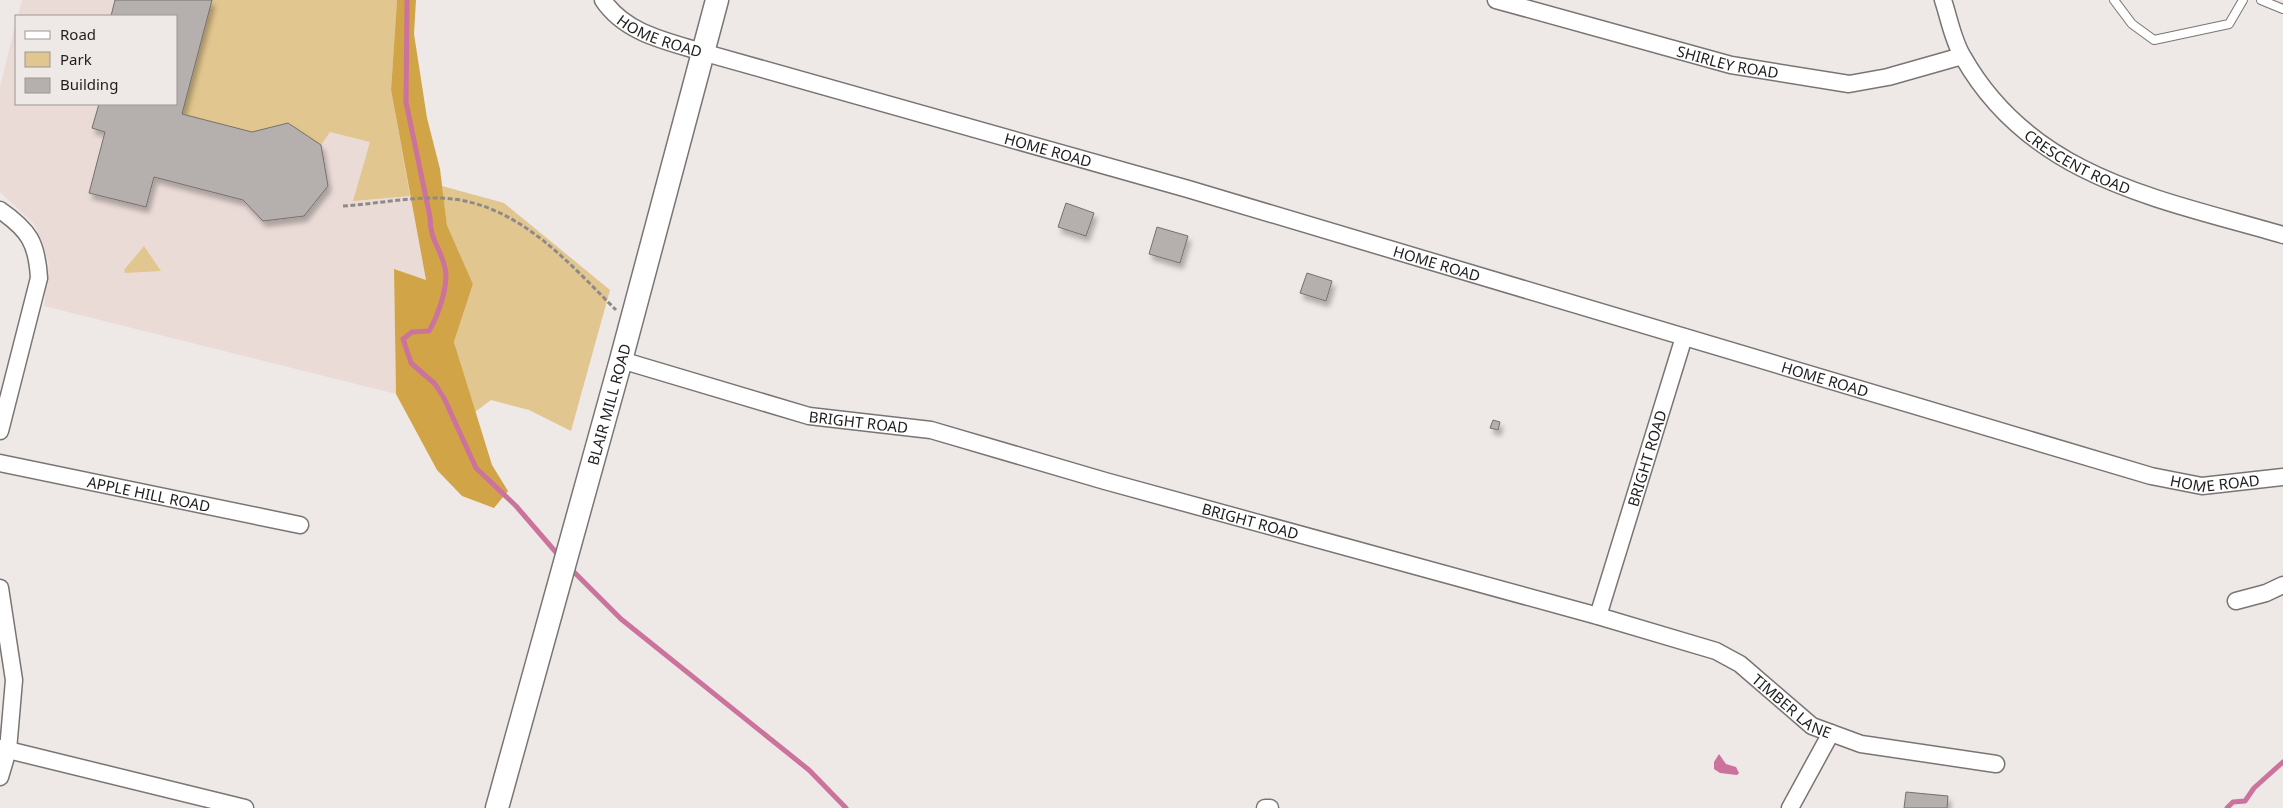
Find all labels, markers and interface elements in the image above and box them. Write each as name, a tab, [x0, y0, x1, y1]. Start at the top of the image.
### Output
street label: HOME ROAD	[613, 10, 705, 62]
legend	[15, 15, 178, 105]
text: Road	[60, 24, 96, 44]
street label: SHIRLEY ROAD	[1675, 41, 1780, 83]
text: Park	[60, 49, 92, 69]
text: Building	[60, 74, 118, 94]
street label: CRESCENT ROAD	[2020, 125, 2133, 198]
street label: HOME ROAD	[1002, 128, 1094, 171]
street label: HOME ROAD	[1391, 241, 1483, 286]
street label: BLAIR MILL ROAD	[582, 341, 635, 467]
street label: HOME ROAD	[1779, 356, 1871, 401]
street label: BRIGHT ROAD	[808, 406, 909, 437]
street label: BRIGHT ROAD	[1622, 408, 1671, 509]
street label: HOME ROAD	[2169, 470, 2261, 497]
street label: APPLE HILL ROAD	[86, 471, 212, 516]
street label: BRIGHT ROAD	[1200, 498, 1301, 544]
street label: TIMBER LANE	[1748, 669, 1834, 742]

